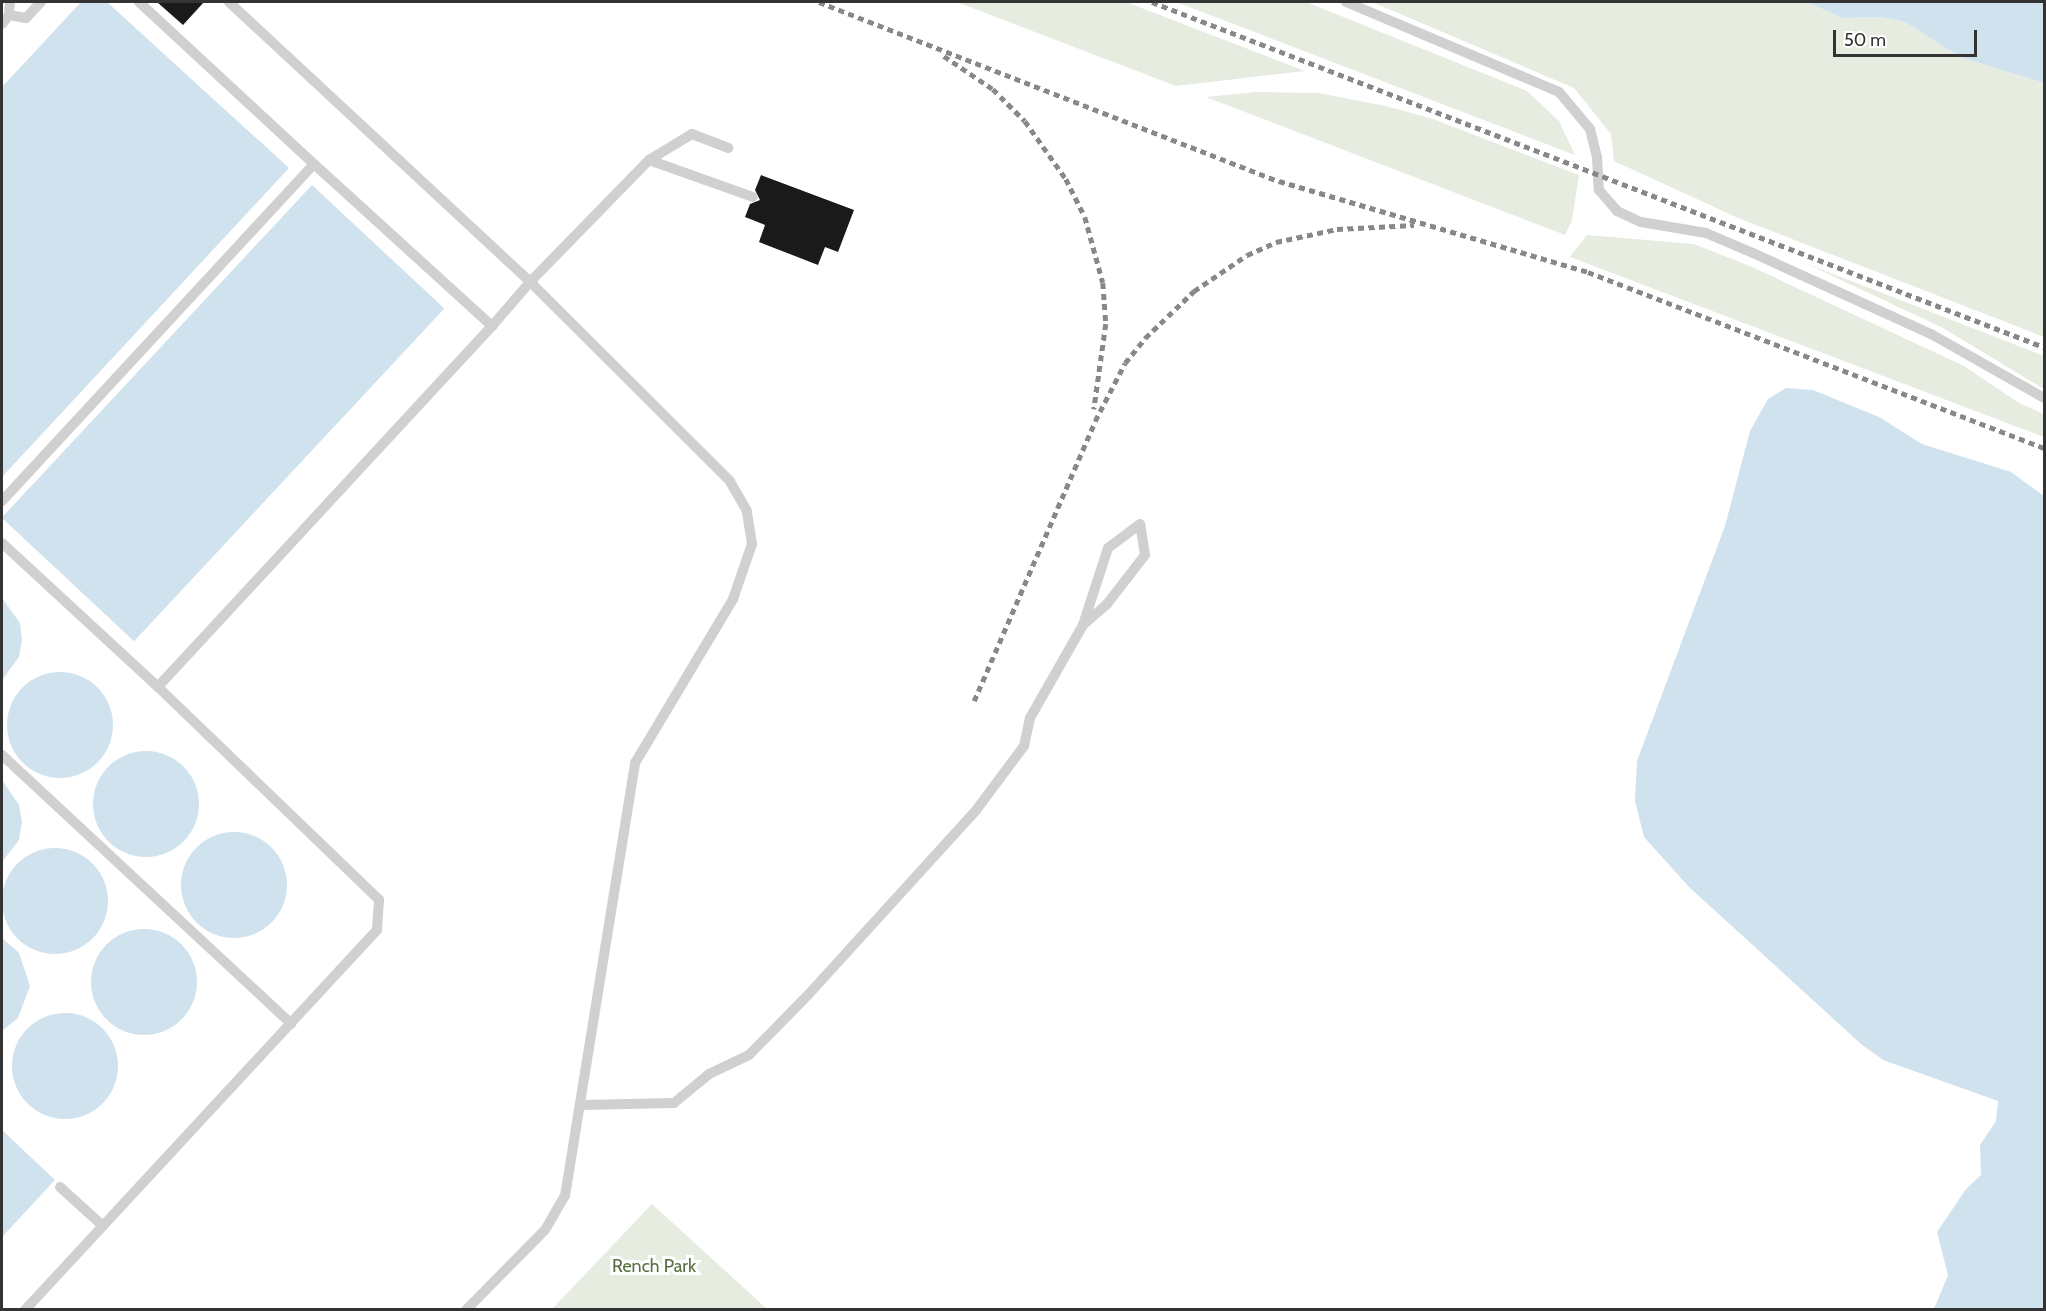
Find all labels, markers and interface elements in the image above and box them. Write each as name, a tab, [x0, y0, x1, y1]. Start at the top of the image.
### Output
scale bar	[1836, 18, 1980, 56]
text: 50 m	[1844, 29, 1886, 51]
park label: Rench Park	[612, 1255, 696, 1277]

